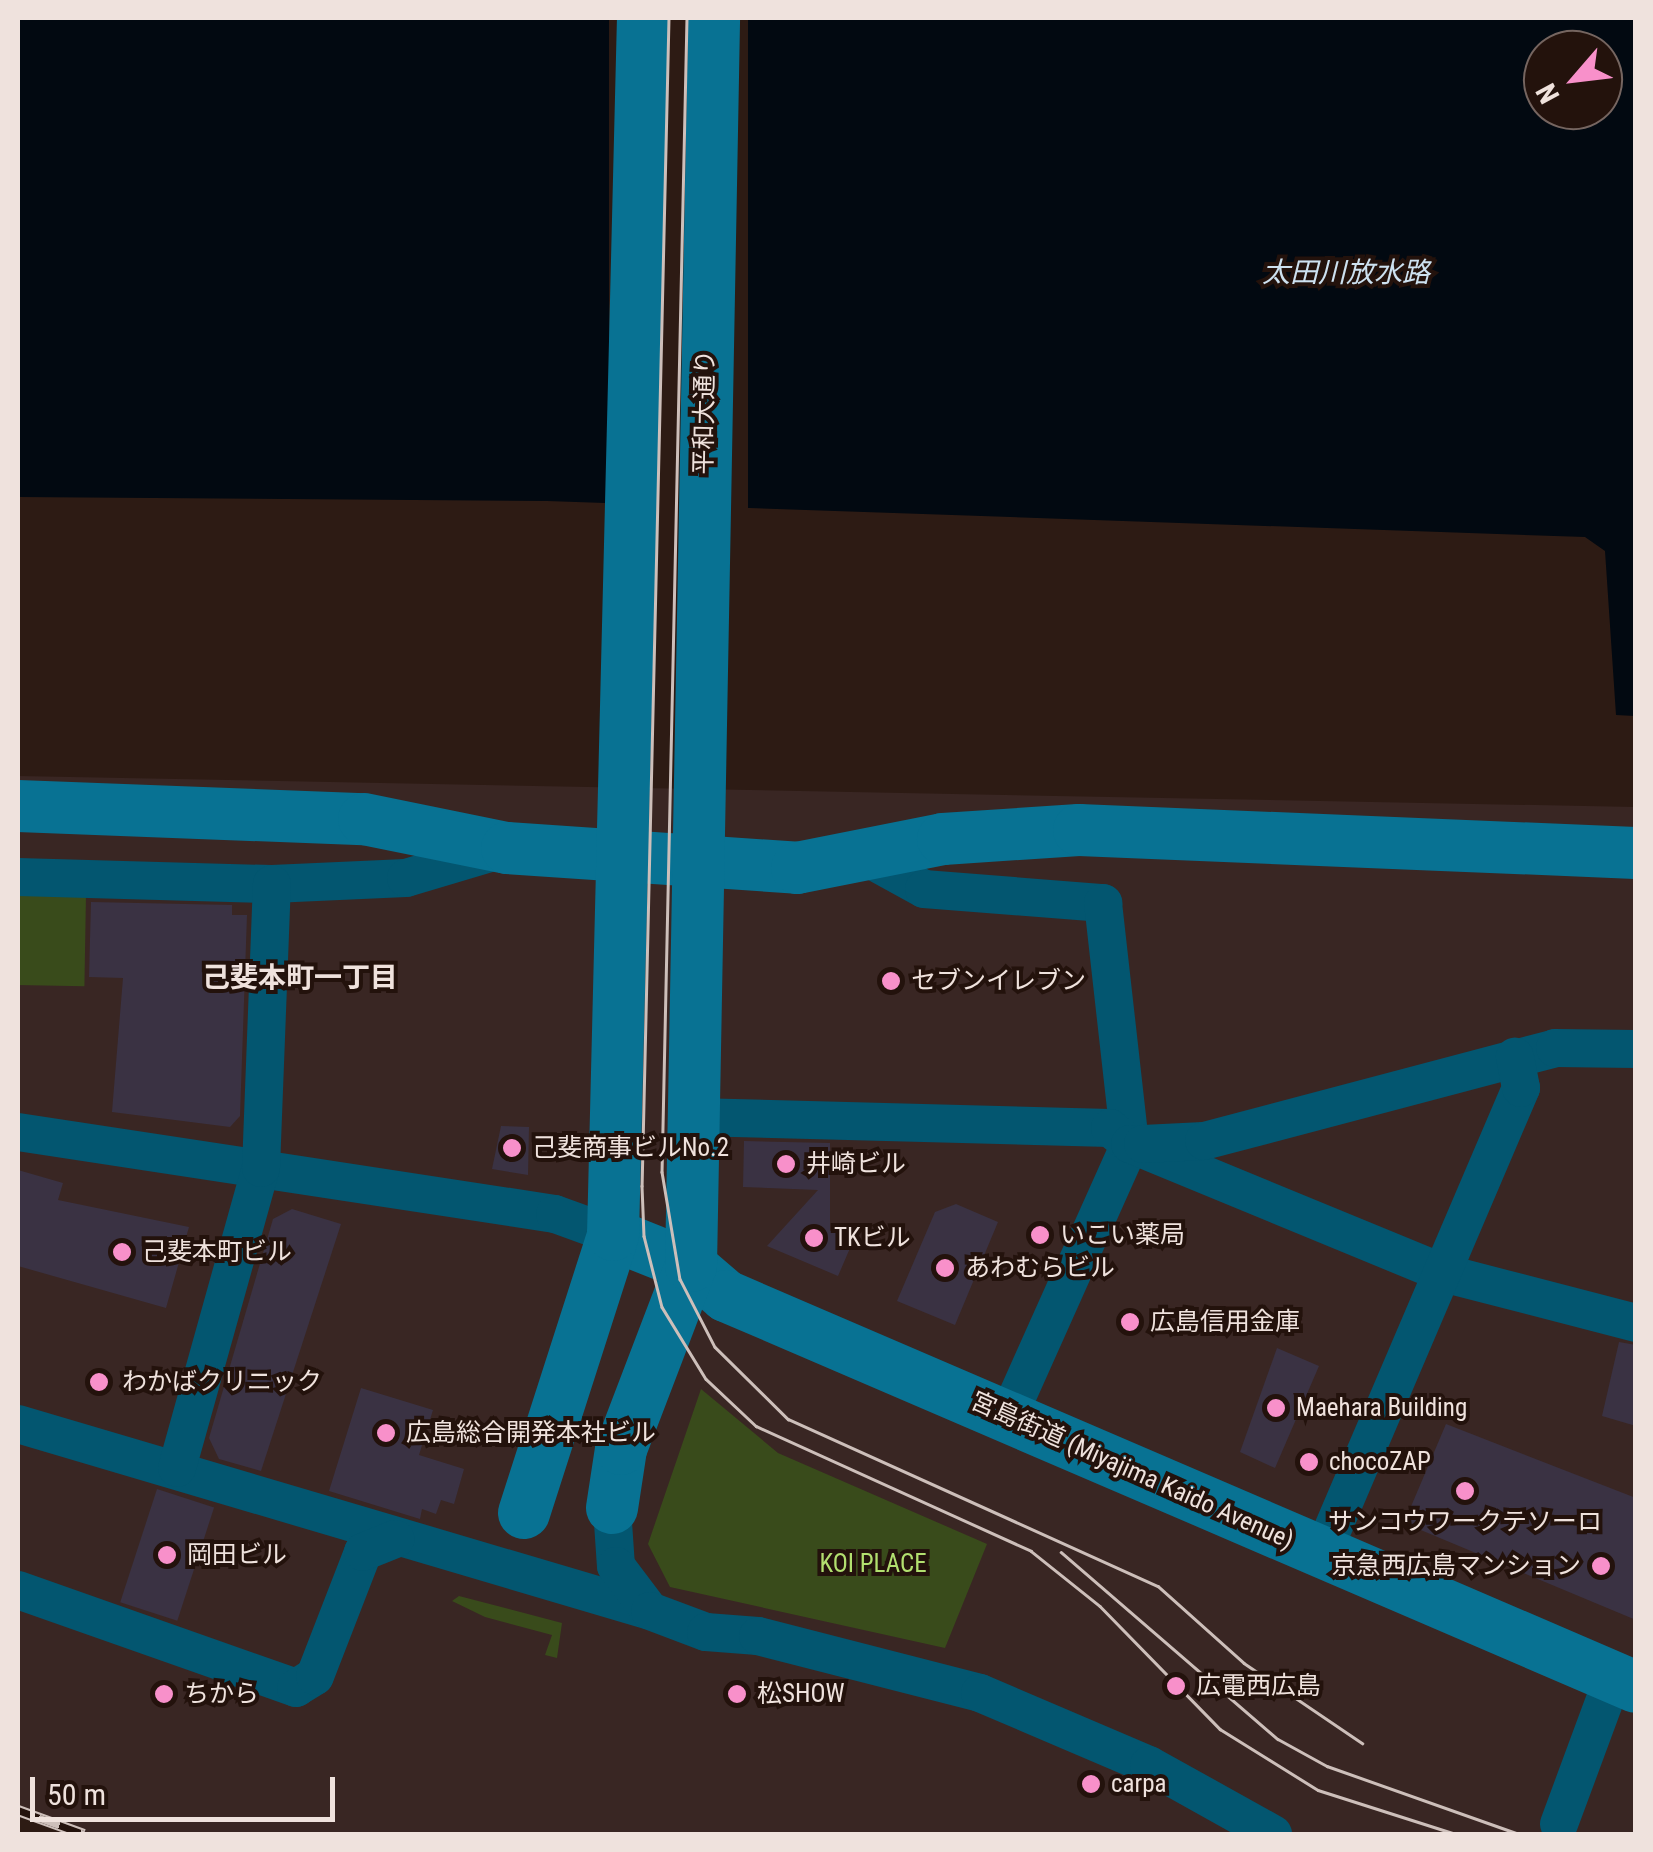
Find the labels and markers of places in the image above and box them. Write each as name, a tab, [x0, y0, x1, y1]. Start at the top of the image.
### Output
place label: セブンイレブン	[911, 966, 1086, 996]
marker: セブンイレブン	[880, 970, 902, 992]
place label: 己斐商事ビルNo.2	[532, 1133, 729, 1163]
marker: 己斐商事ビルNo.2	[501, 1137, 523, 1159]
place label: 井崎ビル	[806, 1149, 906, 1179]
marker: 井崎ビル	[775, 1153, 797, 1175]
place label: いこい薬局	[1060, 1220, 1185, 1250]
place label: TKビル	[834, 1223, 911, 1253]
marker: いこい薬局	[1029, 1224, 1051, 1246]
marker: TKビル	[803, 1227, 825, 1249]
place label: 己斐本町ビル	[142, 1237, 292, 1267]
marker: 己斐本町ビル	[111, 1241, 133, 1263]
place label: あわむらビル	[965, 1253, 1115, 1283]
marker: あわむらビル	[934, 1257, 956, 1279]
place label: 広島信用金庫	[1150, 1307, 1300, 1337]
marker: 広島信用金庫	[1119, 1311, 1141, 1333]
place label: わかばクリニック	[122, 1367, 322, 1397]
marker: わかばクリニック	[86, 1369, 112, 1395]
place label: Maehara Building	[1296, 1393, 1467, 1423]
marker: Maehara Building	[1265, 1397, 1287, 1419]
place label: 広島総合開発本社ビル	[406, 1418, 656, 1448]
marker: 広島総合開発本社ビル	[375, 1422, 397, 1444]
place label: chocoZAP	[1329, 1447, 1431, 1477]
marker: chocoZAP	[1298, 1451, 1320, 1473]
marker: サンコウワークテソーロ	[1454, 1480, 1476, 1502]
place label: サンコウワークテソーロ	[1328, 1507, 1602, 1537]
place label: 岡田ビル	[187, 1540, 287, 1570]
marker: 岡田ビル	[156, 1544, 178, 1566]
place label: 京急西広島マンション	[1331, 1551, 1581, 1581]
marker: 京急西広島マンション	[1590, 1555, 1612, 1577]
place label: 広電西広島	[1196, 1671, 1321, 1701]
marker: 広電西広島	[1165, 1675, 1187, 1697]
place label: ちから	[184, 1679, 259, 1709]
place label: 松SHOW	[757, 1679, 845, 1709]
marker: ちから	[153, 1683, 175, 1705]
marker: 松SHOW	[726, 1683, 748, 1705]
place label: carpa	[1111, 1769, 1166, 1799]
marker: carpa	[1080, 1773, 1102, 1795]

